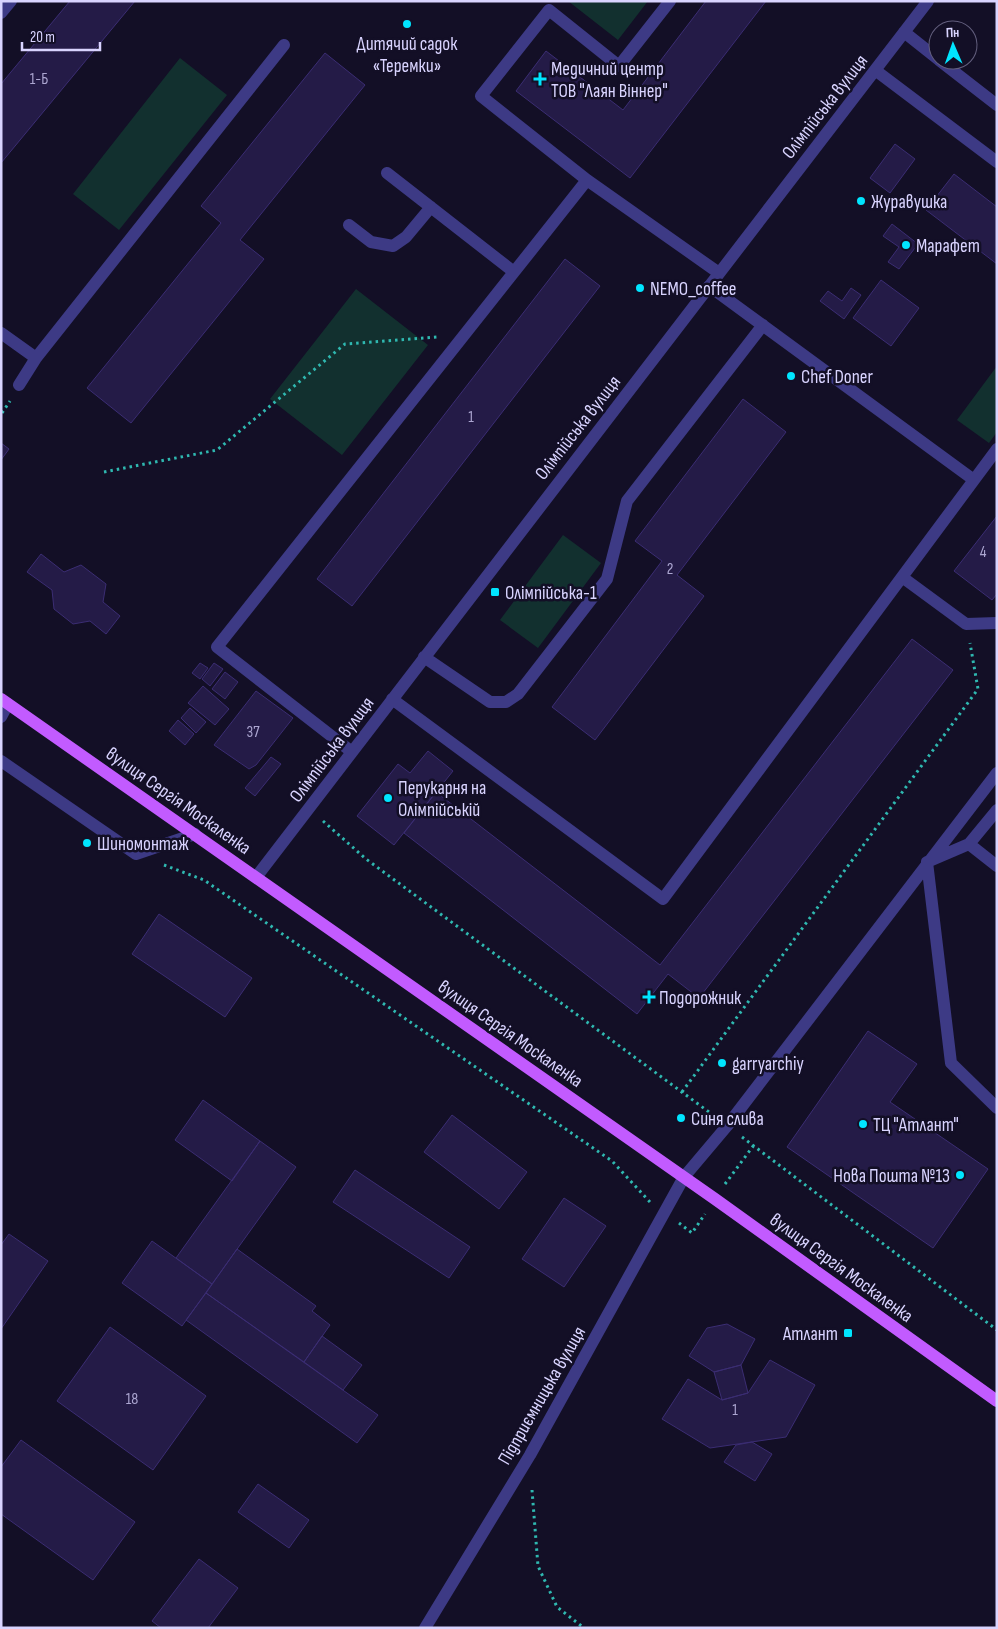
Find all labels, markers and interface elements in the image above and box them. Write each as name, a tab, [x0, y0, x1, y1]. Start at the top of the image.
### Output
marker: Дитячий садок «Теремки»	[401, 18, 413, 30]
scale bar	[22, 20, 100, 52]
north arrow	[928, 20, 978, 70]
text: Пн	[945, 24, 960, 41]
text: 20 m	[30, 28, 55, 47]
place label: Дитячий садок «Теремки»	[357, 33, 458, 78]
street label: Олімпійська вулиця	[777, 50, 873, 164]
place label: Медичний центр ТОВ "Лаян Віннер"	[551, 58, 668, 103]
house number: 1-Б	[30, 70, 48, 89]
marker: Медичний центр ТОВ "Лаян Віннер"	[533, 72, 547, 86]
place label: Журавушка	[871, 191, 947, 214]
marker: Журавушка	[855, 195, 867, 207]
place label: Марафет	[916, 235, 980, 258]
marker: Марафет	[900, 239, 912, 251]
place label: NEMO_coffee	[650, 278, 737, 301]
marker: NEMO_coffee	[634, 282, 646, 294]
place label: Chef Doner	[801, 366, 874, 389]
marker: Chef Doner	[785, 370, 797, 382]
street label: Олімпійська вулиця	[530, 371, 626, 485]
house number: 1	[468, 408, 474, 427]
house number: 4	[980, 543, 987, 562]
house number: 2	[667, 560, 673, 579]
place label: Олімпійська-1	[505, 582, 597, 605]
marker: Олімпійська-1	[489, 586, 501, 598]
street label: Олімпійська вулиця	[285, 693, 379, 807]
house number: 37	[246, 723, 260, 742]
street label: вулиця Сергія Москаленка	[101, 743, 255, 860]
place label: Перукарня на Олімпійській	[398, 777, 486, 822]
marker: Перукарня на Олімпійській	[382, 792, 394, 804]
place label: Шиномонтаж	[97, 833, 189, 856]
marker: Шиномонтаж	[81, 837, 93, 849]
street label: вулиця Сергія Москаленка	[433, 976, 587, 1093]
place label: Подорожник	[659, 987, 742, 1010]
marker: Подорожник	[643, 991, 655, 1003]
place label: garryarchiy	[732, 1053, 804, 1076]
marker: garryarchiy	[716, 1057, 728, 1069]
place label: Синя слива	[691, 1108, 764, 1131]
marker: Синя слива	[675, 1112, 687, 1124]
place label: ТЦ "Атлант"	[873, 1114, 959, 1137]
marker: ТЦ "Атлант"	[857, 1118, 869, 1130]
place label: Нова Пошта №13	[833, 1165, 950, 1188]
marker: Нова Пошта №13	[954, 1169, 966, 1181]
street label: вулиця Сергія Москаленка	[765, 1208, 917, 1328]
street label: Підприємницька вулиця	[493, 1323, 591, 1469]
place label: Атлант	[782, 1323, 838, 1346]
marker: Атлант	[842, 1327, 854, 1339]
house number: 18	[126, 1390, 138, 1409]
house number: 1	[732, 1401, 738, 1420]

